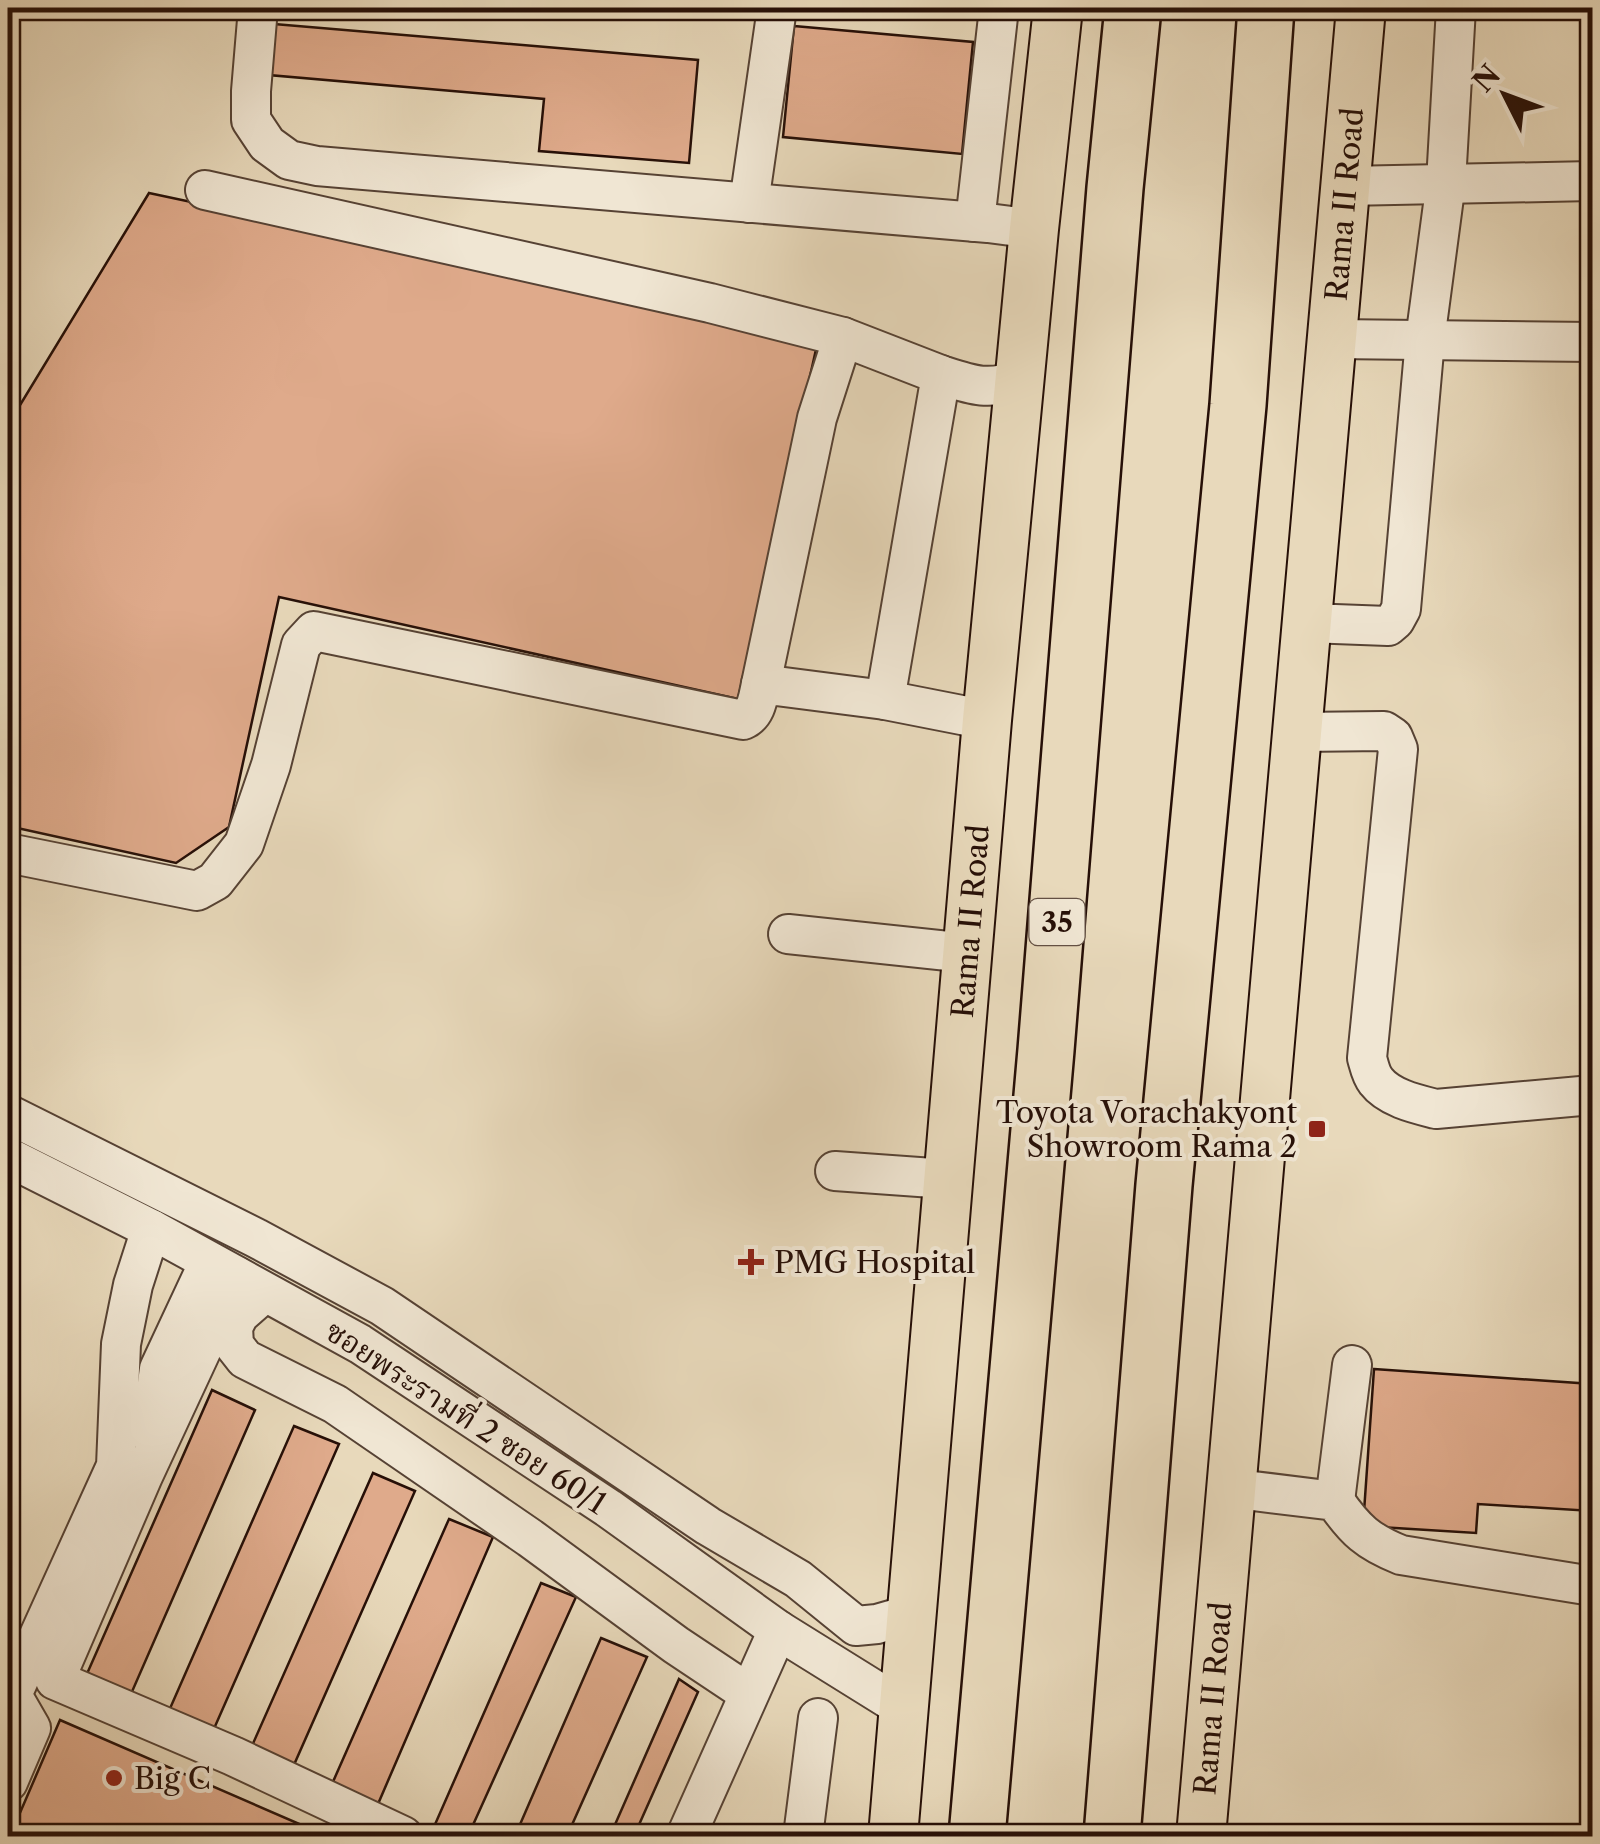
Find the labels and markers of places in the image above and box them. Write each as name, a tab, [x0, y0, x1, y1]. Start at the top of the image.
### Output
place label: Toyota Vorachakyont Showroom Rama 2	[996, 1094, 1297, 1165]
marker: Toyota Vorachakyont Showroom Rama 2	[1306, 1118, 1328, 1140]
place label: PMG Hospital	[774, 1244, 975, 1281]
marker: PMG Hospital	[738, 1249, 764, 1275]
place label: Big C	[134, 1760, 211, 1797]
marker: Big C	[103, 1767, 125, 1789]

